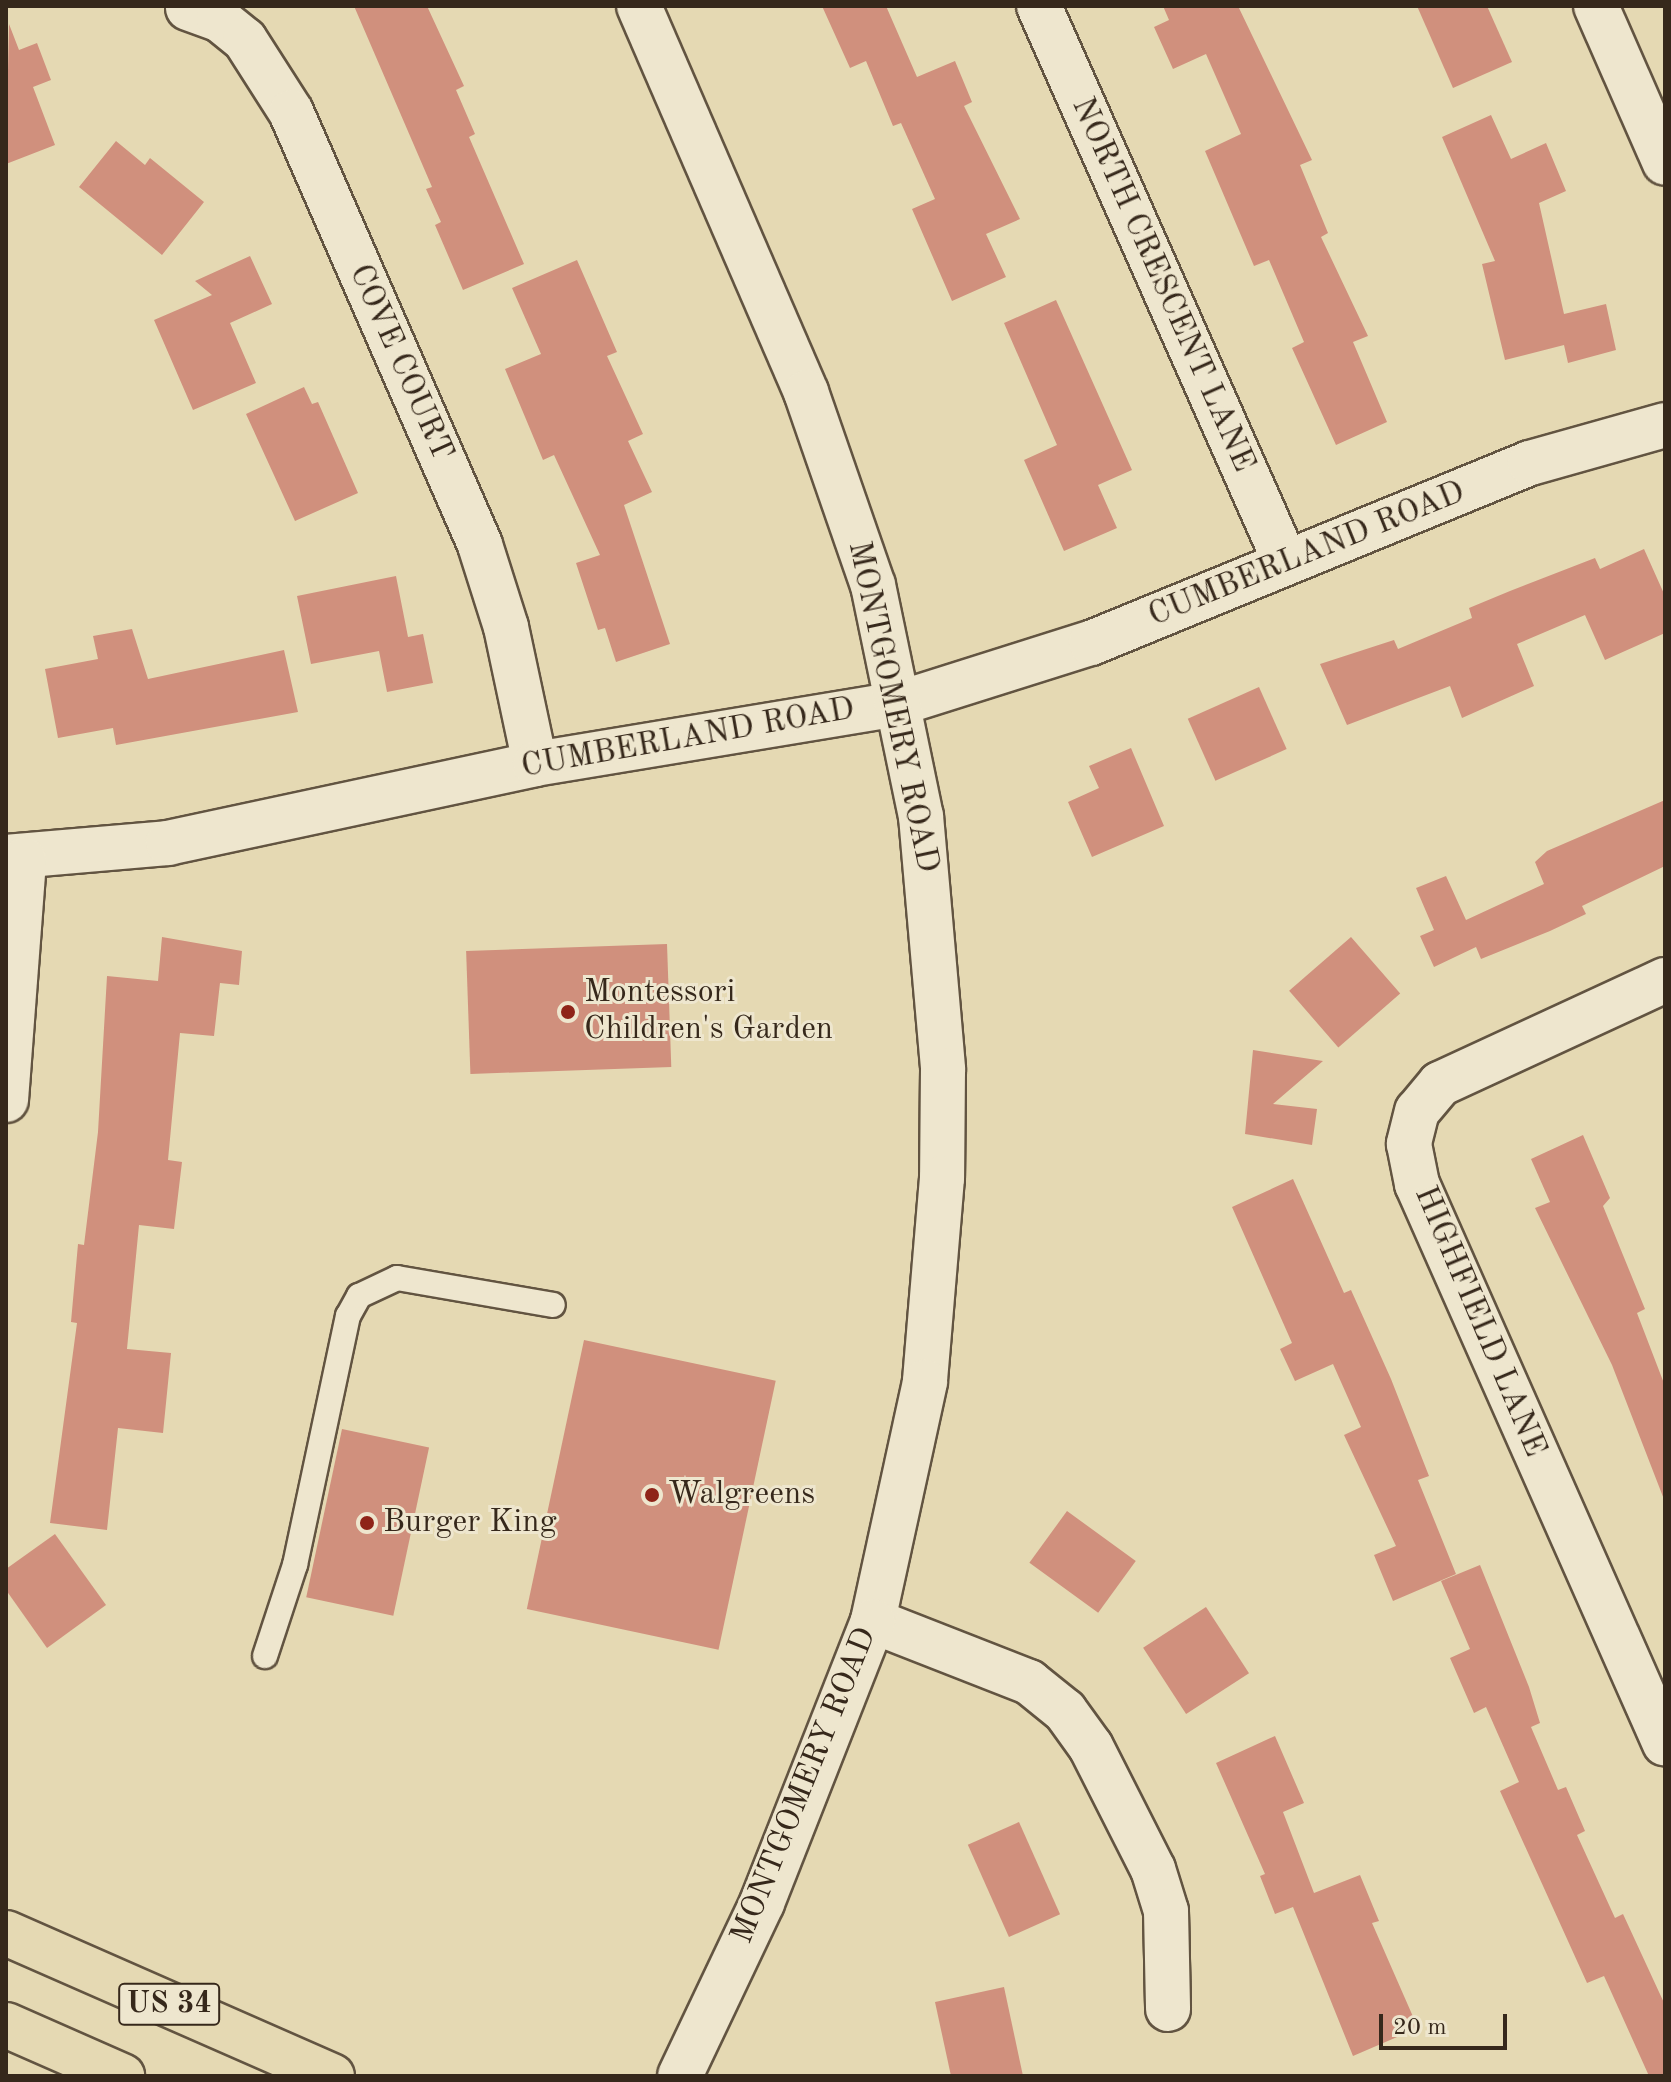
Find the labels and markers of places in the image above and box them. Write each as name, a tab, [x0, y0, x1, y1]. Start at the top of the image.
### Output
place label: Montessori Children's Garden	[584, 975, 833, 1050]
marker: Montessori Children's Garden	[559, 1003, 577, 1021]
place label: Walgreens	[668, 1476, 815, 1514]
marker: Walgreens	[643, 1486, 661, 1504]
place label: Burger King	[383, 1504, 557, 1542]
marker: Burger King	[358, 1514, 376, 1532]

